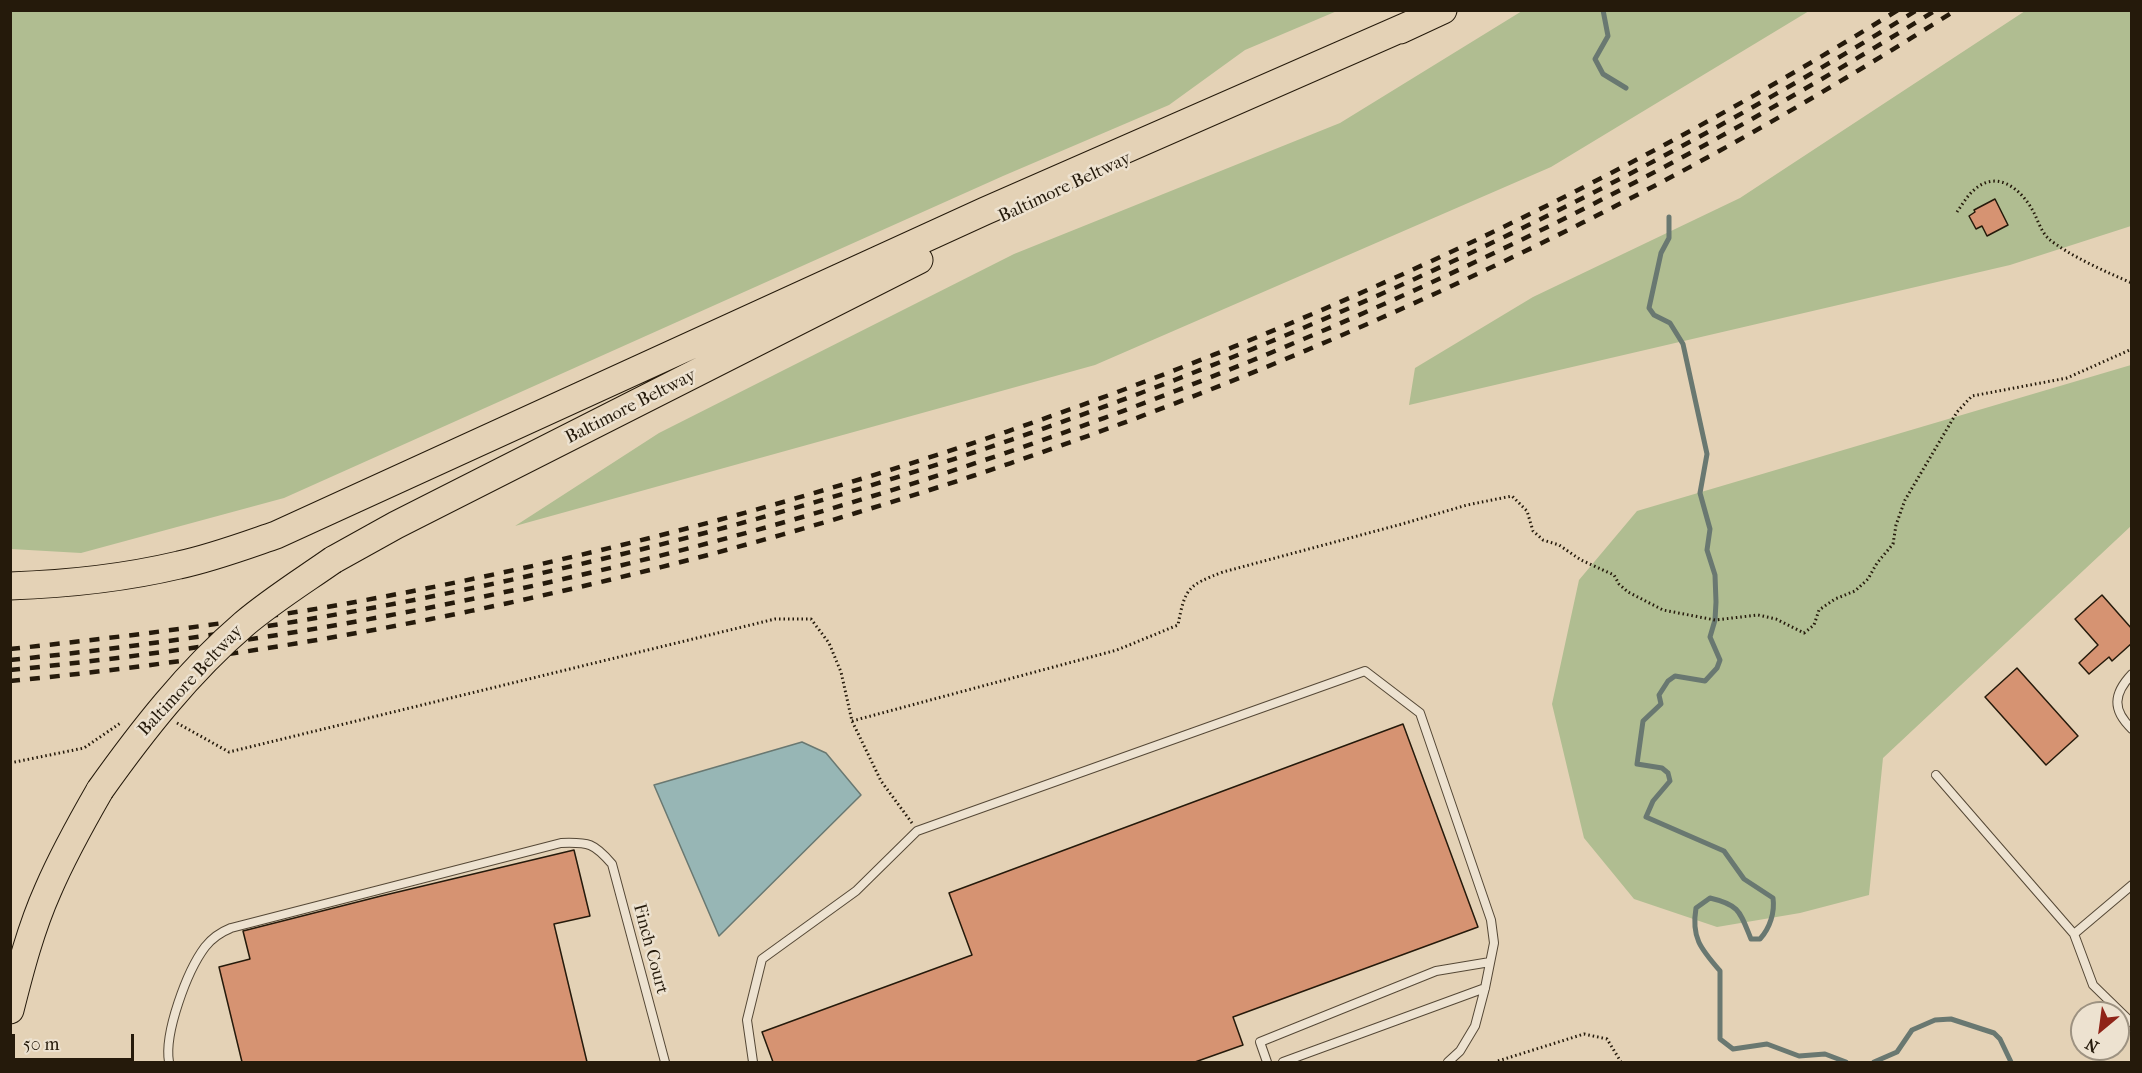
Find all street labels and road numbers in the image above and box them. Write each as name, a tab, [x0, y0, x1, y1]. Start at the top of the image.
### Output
street label: Baltimore Beltway	[995, 148, 1135, 228]
street label: Baltimore Beltway	[562, 365, 700, 449]
street label: Baltimore Beltway	[134, 621, 248, 741]
street label: Finch Court	[628, 901, 672, 997]

